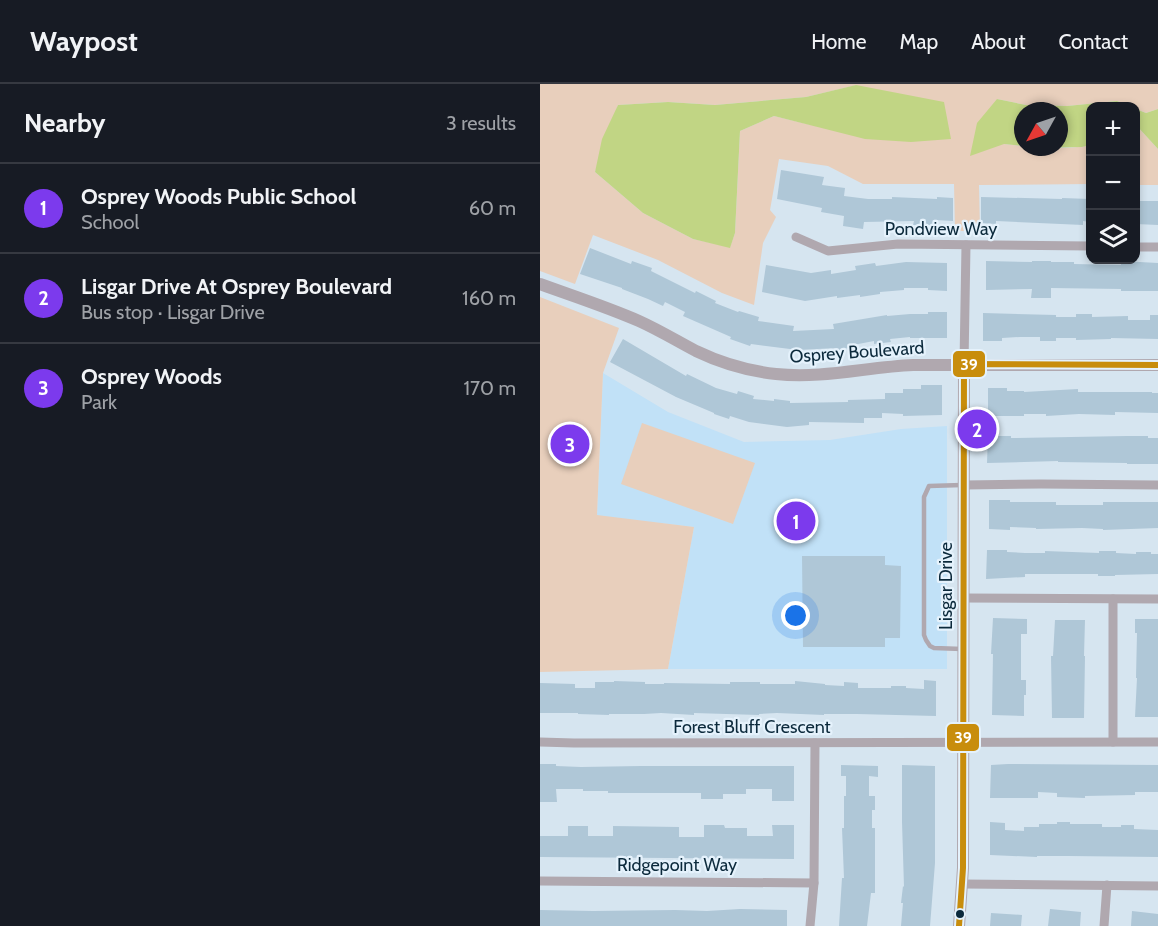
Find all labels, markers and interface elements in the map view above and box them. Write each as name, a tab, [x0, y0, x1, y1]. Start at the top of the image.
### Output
text: Waypost	[30, 24, 138, 58]
text: Home	[811, 29, 867, 54]
text: Map	[900, 29, 938, 54]
text: About	[971, 29, 1025, 54]
text: Contact	[1058, 29, 1128, 54]
north arrow	[1014, 102, 1068, 156]
map controls	[1086, 102, 1140, 264]
button: +	[1086, 102, 1140, 156]
text: Nearby	[24, 107, 105, 139]
text: 3 results	[446, 111, 516, 135]
button: −	[1086, 156, 1140, 210]
text: Osprey Woods Public School	[81, 183, 356, 210]
text: 1	[40, 196, 47, 220]
text: 60 m	[469, 196, 516, 220]
text: School	[81, 210, 139, 234]
button: layers	[1086, 210, 1140, 264]
street label: Pondview Way	[885, 218, 997, 240]
text: Lisgar Drive At Osprey Boulevard	[81, 273, 392, 300]
text: 2	[38, 286, 49, 310]
text: 160 m	[462, 286, 516, 310]
text: Bus stop · Lisgar Drive	[81, 300, 265, 324]
street label: Osprey Boulevard	[789, 336, 925, 368]
line badge: 39	[952, 350, 986, 378]
text: 39	[960, 355, 978, 374]
text: Osprey Woods	[81, 363, 222, 390]
text: 3	[38, 376, 49, 400]
text: 170 m	[464, 376, 516, 400]
text: Park	[81, 390, 117, 414]
pin: 2	[958, 406, 996, 452]
pin: 3	[550, 422, 590, 466]
pin: 1	[776, 498, 816, 544]
street label: Lisgar Drive	[935, 542, 957, 630]
your location	[781, 601, 810, 630]
street label: Forest Bluff Crescent	[673, 716, 831, 738]
line badge: 39	[946, 723, 980, 752]
text: 39	[954, 728, 972, 747]
street label: Ridgepoint Way	[617, 854, 737, 876]
unlabelled marker	[954, 908, 966, 920]

